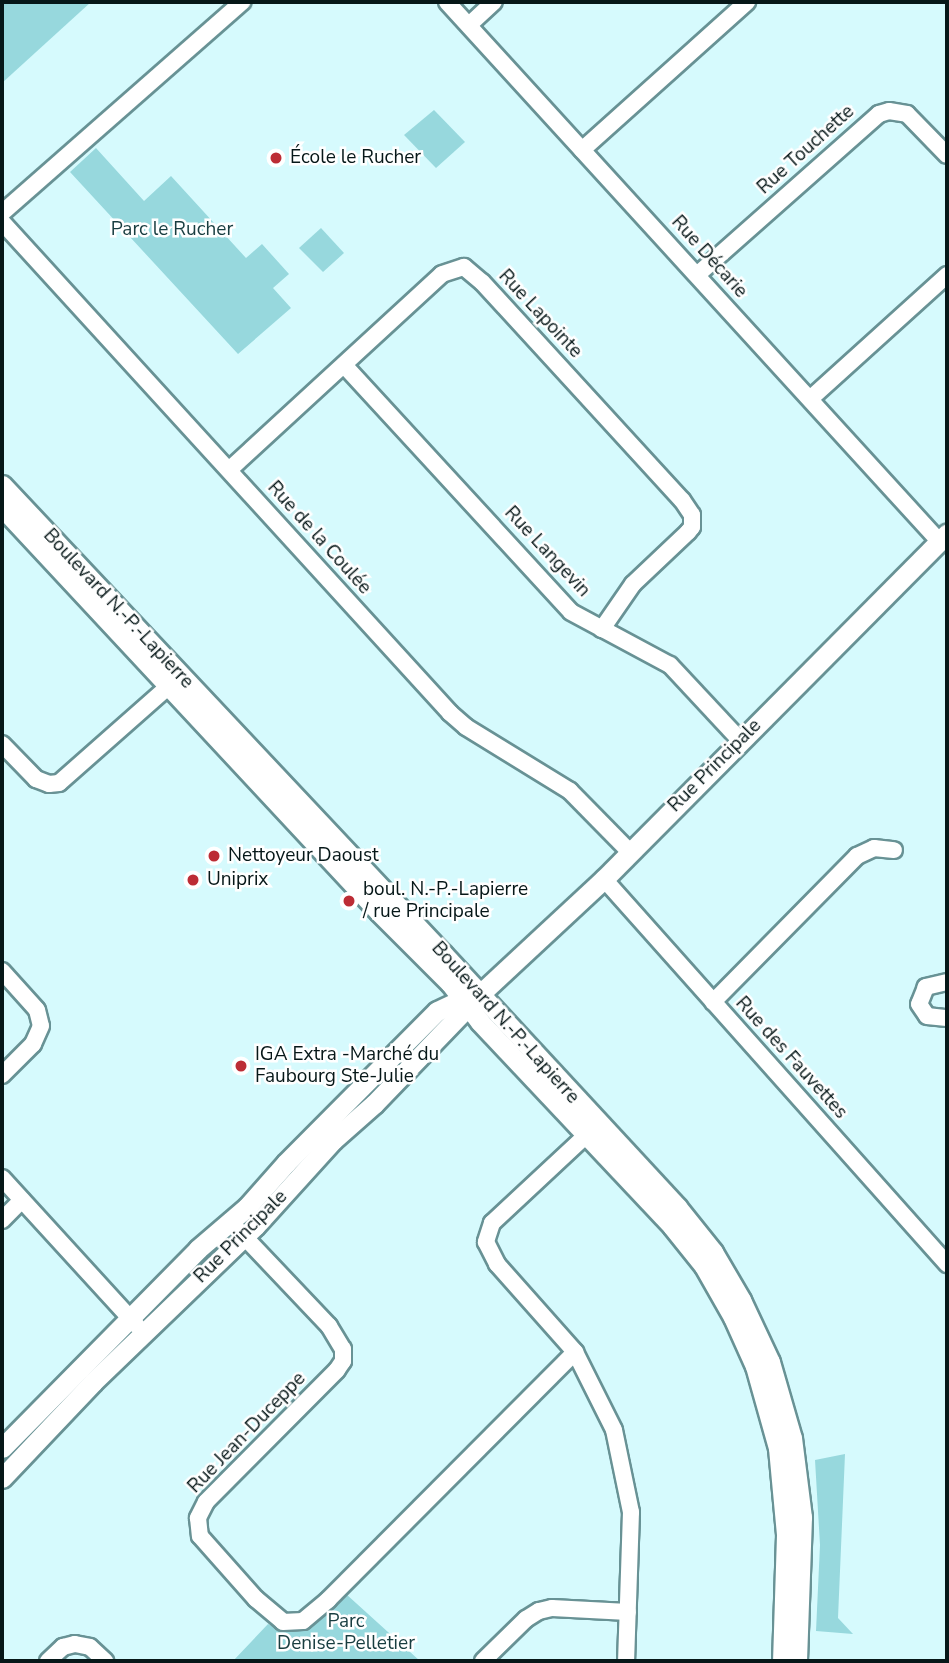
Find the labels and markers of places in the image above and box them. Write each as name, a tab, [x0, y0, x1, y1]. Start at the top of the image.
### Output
place label: École le Rucher	[290, 147, 421, 169]
marker: École le Rucher	[268, 150, 284, 166]
place label: Nettoyeur Daoust	[228, 845, 379, 867]
marker: Nettoyeur Daoust	[206, 848, 222, 864]
place label: Uniprix	[207, 869, 268, 891]
marker: Uniprix	[185, 872, 201, 888]
place label: boul. N.-P.-Lapierre / rue Principale	[363, 879, 528, 923]
marker: boul. N.-P.-Lapierre / rue Principale	[341, 893, 357, 909]
place label: IGA Extra -Marché du Faubourg Ste-Julie	[255, 1044, 439, 1088]
marker: IGA Extra -Marché du Faubourg Ste-Julie	[233, 1058, 249, 1074]

